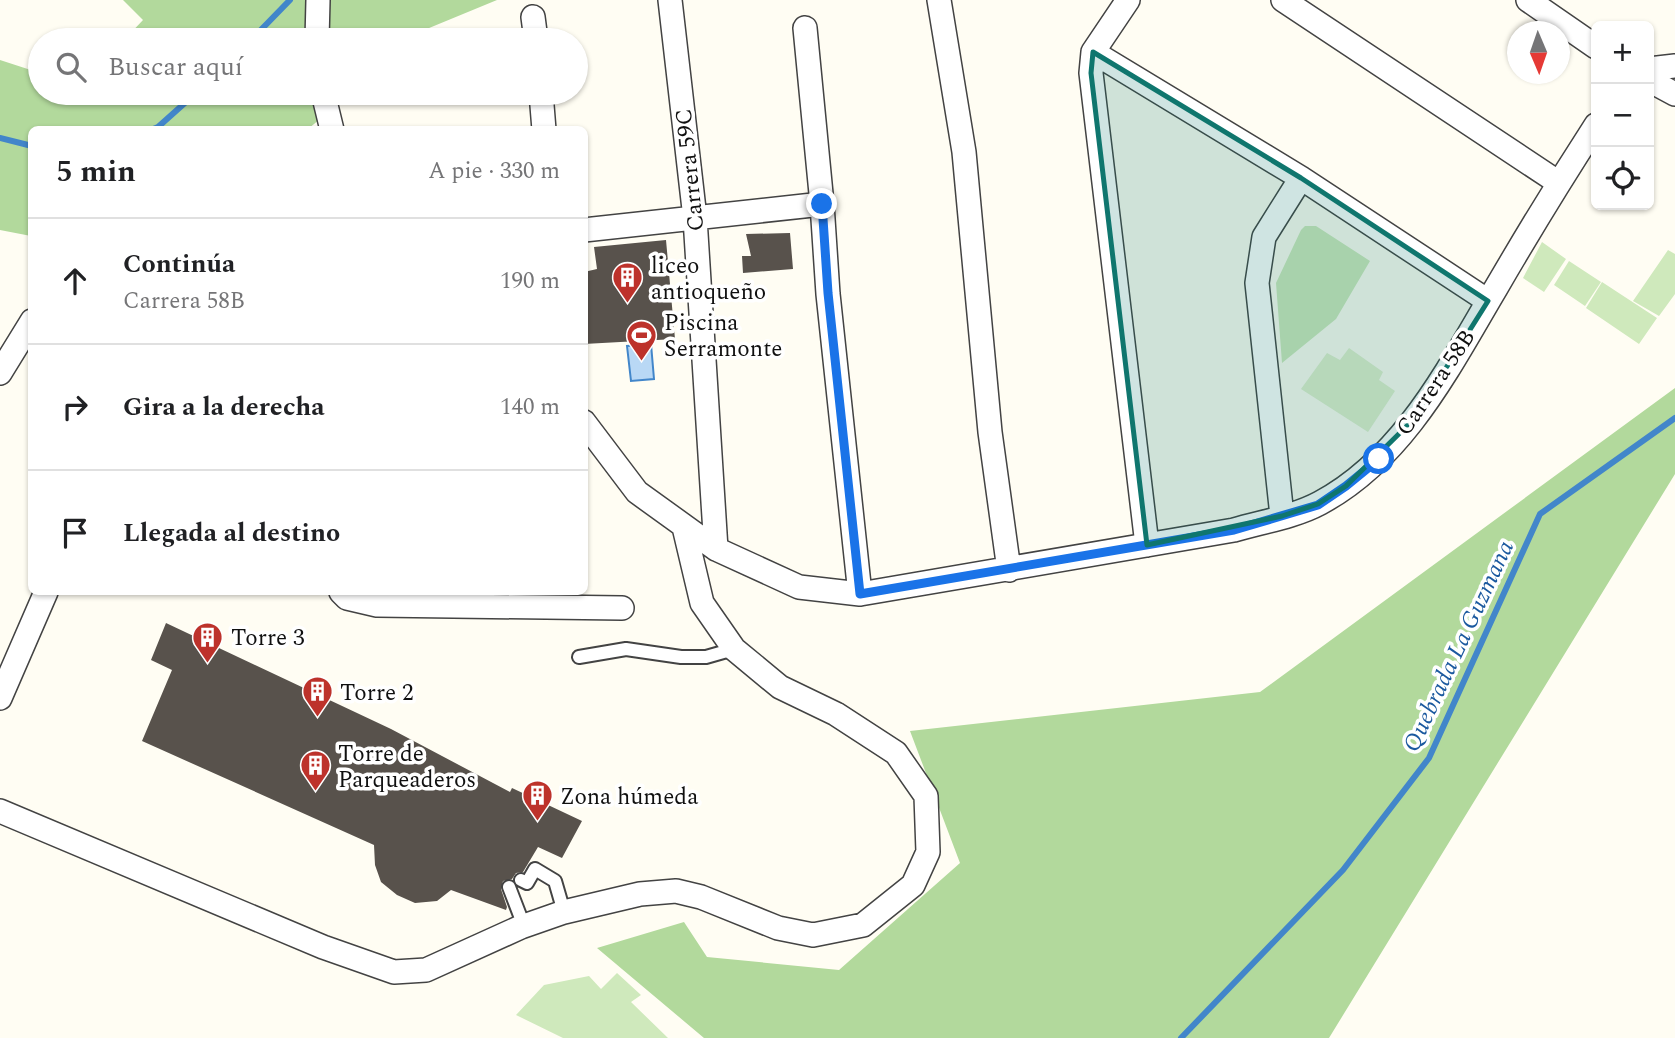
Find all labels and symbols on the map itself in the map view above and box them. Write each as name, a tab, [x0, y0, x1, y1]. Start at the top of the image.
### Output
north arrow	[1507, 21, 1570, 84]
street label: Carrera 59C	[667, 107, 714, 233]
route end	[806, 188, 837, 219]
place label: liceo antioqueño	[651, 249, 766, 310]
building icon: liceo antioqueño	[611, 261, 645, 305]
place label: Piscina Serramonte	[664, 306, 782, 367]
sports icon: Piscina Serramonte	[624, 318, 658, 362]
street label: Carrera 58B	[1388, 323, 1485, 443]
route start	[1363, 443, 1394, 474]
water label: Quebrada La Guzmana	[1394, 535, 1524, 758]
building icon: Torre 3	[191, 620, 225, 664]
place label: Torre 3	[231, 621, 304, 656]
building icon: Torre 2	[300, 675, 334, 719]
place label: Torre 2	[340, 676, 413, 711]
place label: Torre de Parqueaderos	[338, 737, 476, 798]
building icon: Torre de Parqueaderos	[298, 749, 332, 793]
building icon: Zona húmeda	[520, 779, 554, 823]
place label: Zona húmeda	[560, 780, 698, 815]

